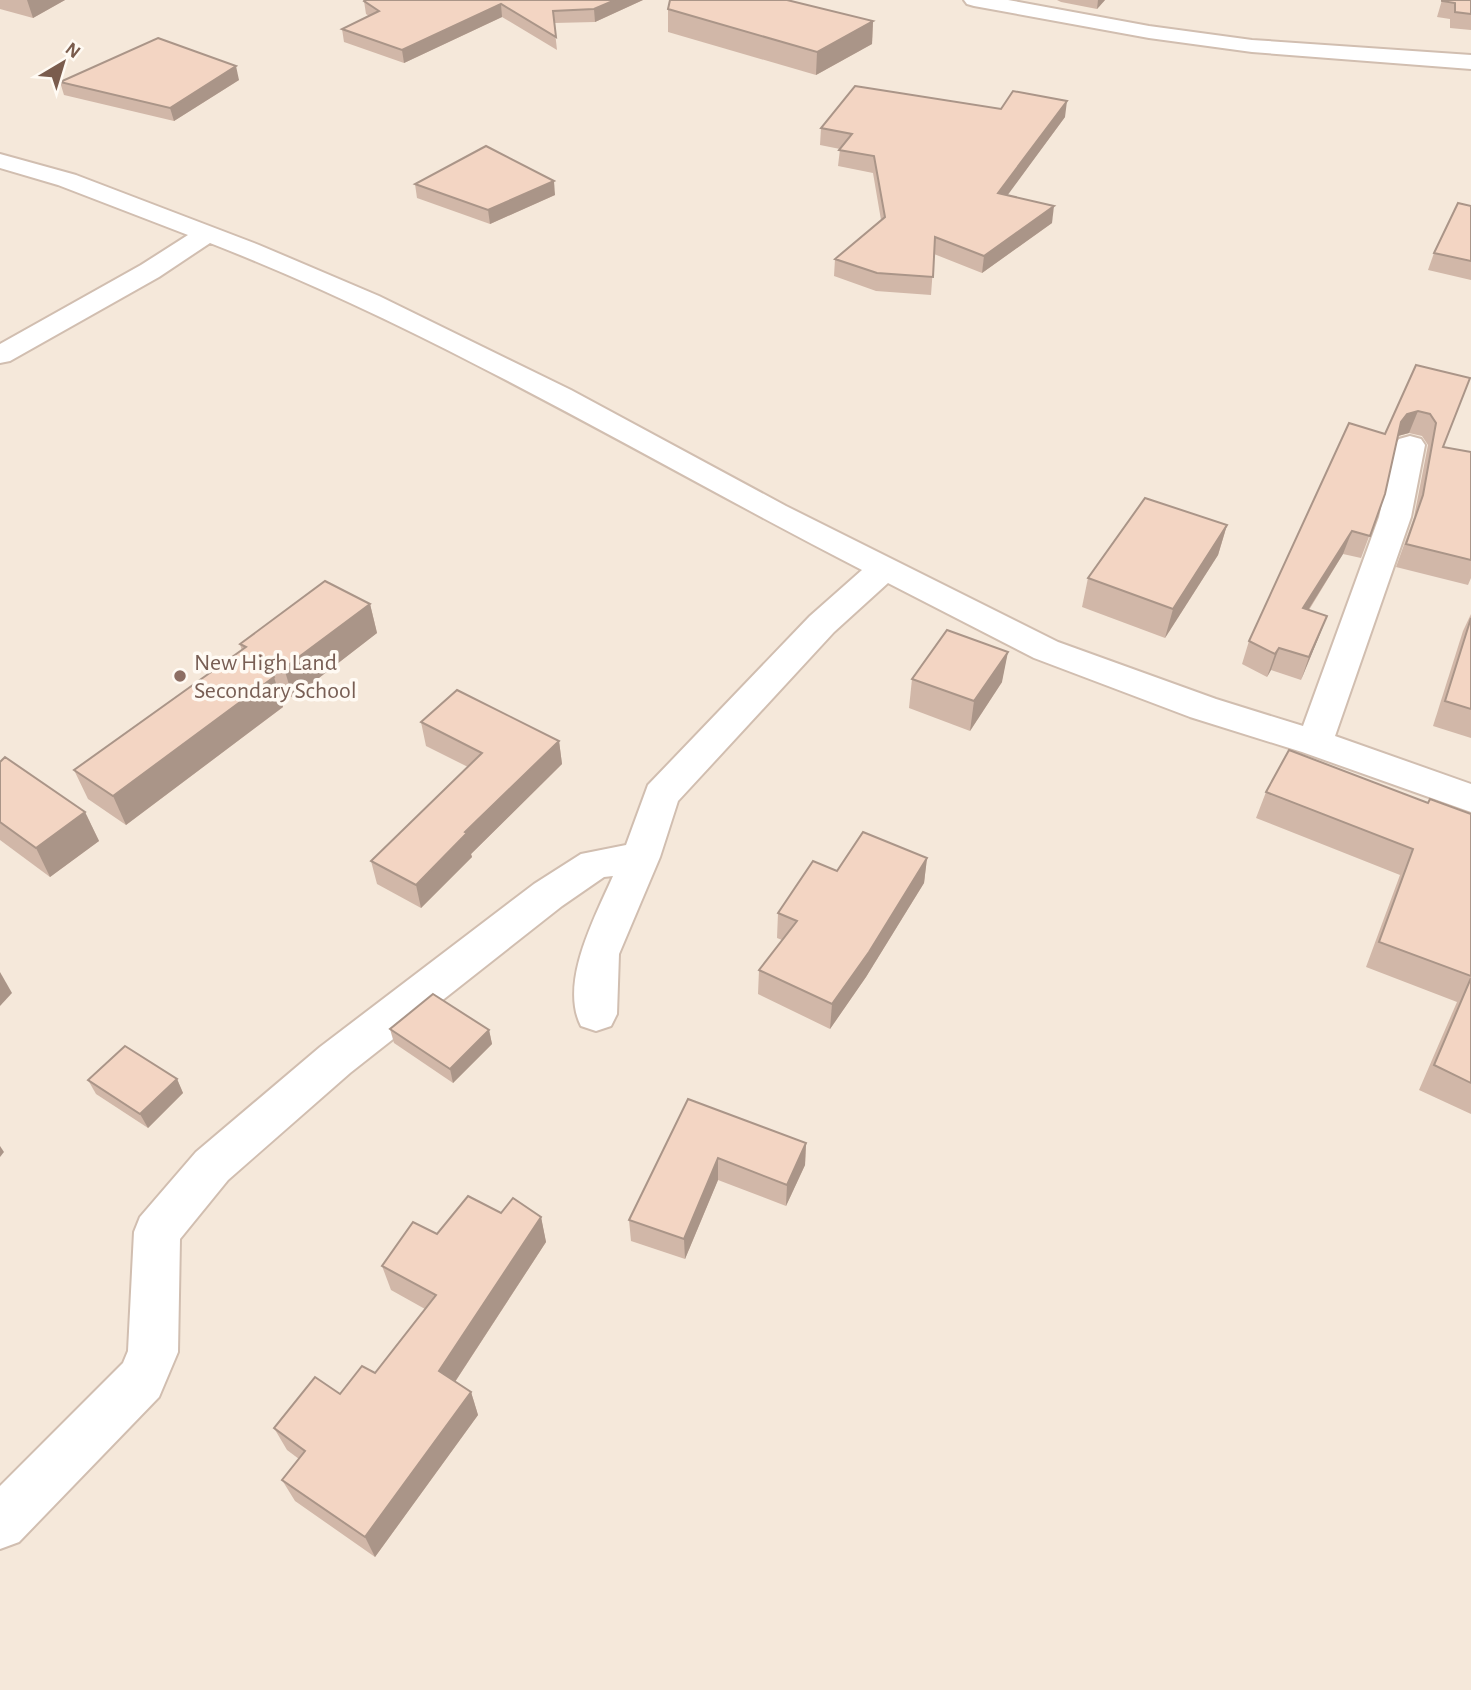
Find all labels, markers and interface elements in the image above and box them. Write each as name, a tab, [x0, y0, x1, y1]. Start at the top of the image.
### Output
north arrow	[28, 28, 98, 98]
text: N	[61, 39, 84, 62]
place label: New High Land Secondary School	[194, 651, 357, 703]
marker: New High Land Secondary School	[172, 668, 188, 684]

